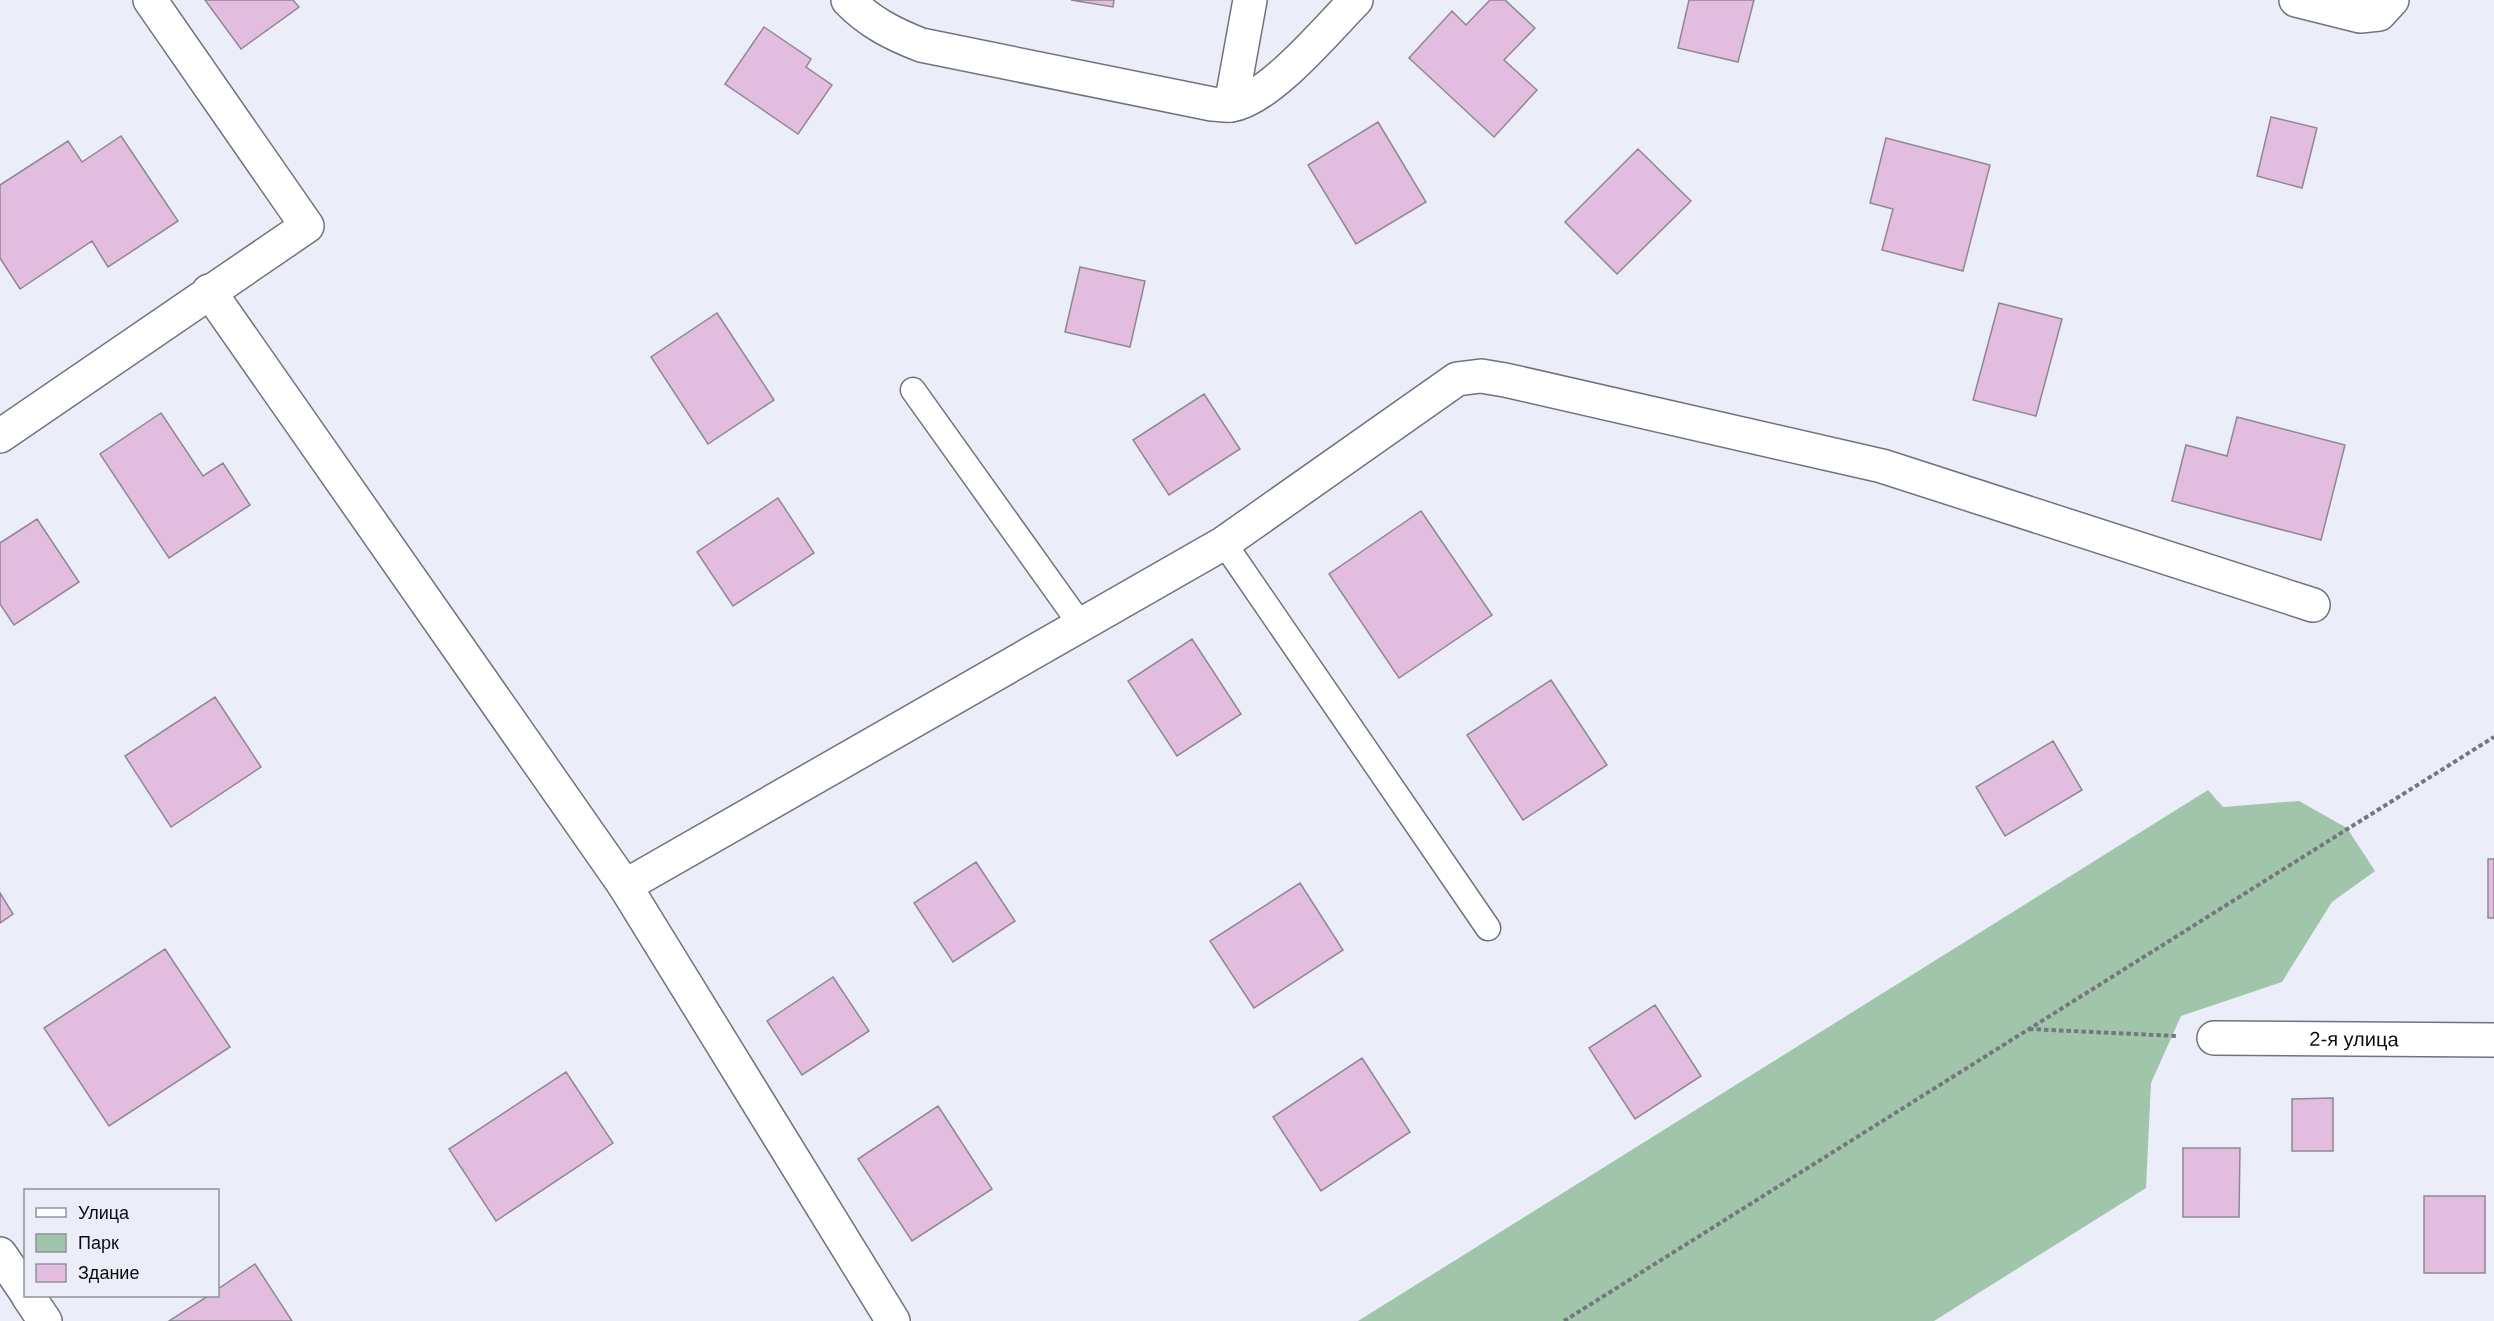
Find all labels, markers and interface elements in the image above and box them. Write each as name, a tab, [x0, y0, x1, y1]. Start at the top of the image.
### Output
street label: 2-я улица	[2309, 1028, 2400, 1050]
legend	[24, 1189, 219, 1297]
text: Улица	[78, 1203, 130, 1223]
text: Парк	[78, 1233, 119, 1253]
text: Здание	[78, 1263, 139, 1283]

